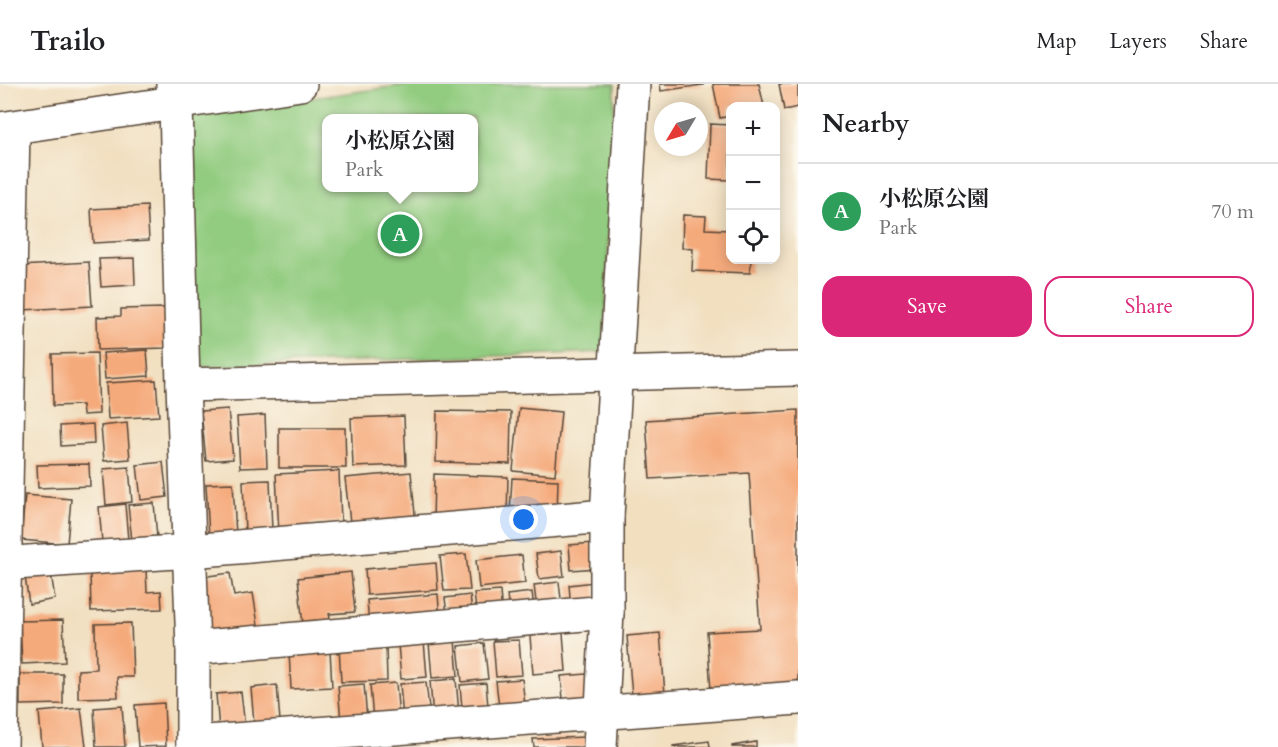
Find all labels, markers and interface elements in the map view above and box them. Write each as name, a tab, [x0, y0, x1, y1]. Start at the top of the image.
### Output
text: Trailo	[30, 22, 105, 60]
text: Map	[1037, 27, 1077, 56]
text: Layers	[1110, 27, 1167, 56]
text: Share	[1200, 27, 1248, 56]
north arrow	[654, 102, 708, 156]
map controls	[726, 102, 780, 264]
button: +	[726, 102, 780, 156]
text: Nearby	[822, 106, 910, 141]
popup	[322, 114, 478, 192]
text: 小松原公園	[345, 126, 455, 156]
text: Park	[345, 156, 383, 183]
button: −	[726, 156, 780, 210]
text: 小松原公園	[879, 184, 989, 214]
text: A	[834, 198, 849, 225]
text: 70 m	[1211, 198, 1254, 225]
button: locate	[726, 210, 780, 264]
pin: A	[380, 212, 420, 256]
text: Park	[879, 214, 917, 241]
button: Save	[822, 276, 1032, 337]
button: Share	[1044, 276, 1254, 337]
your location	[509, 505, 538, 534]

